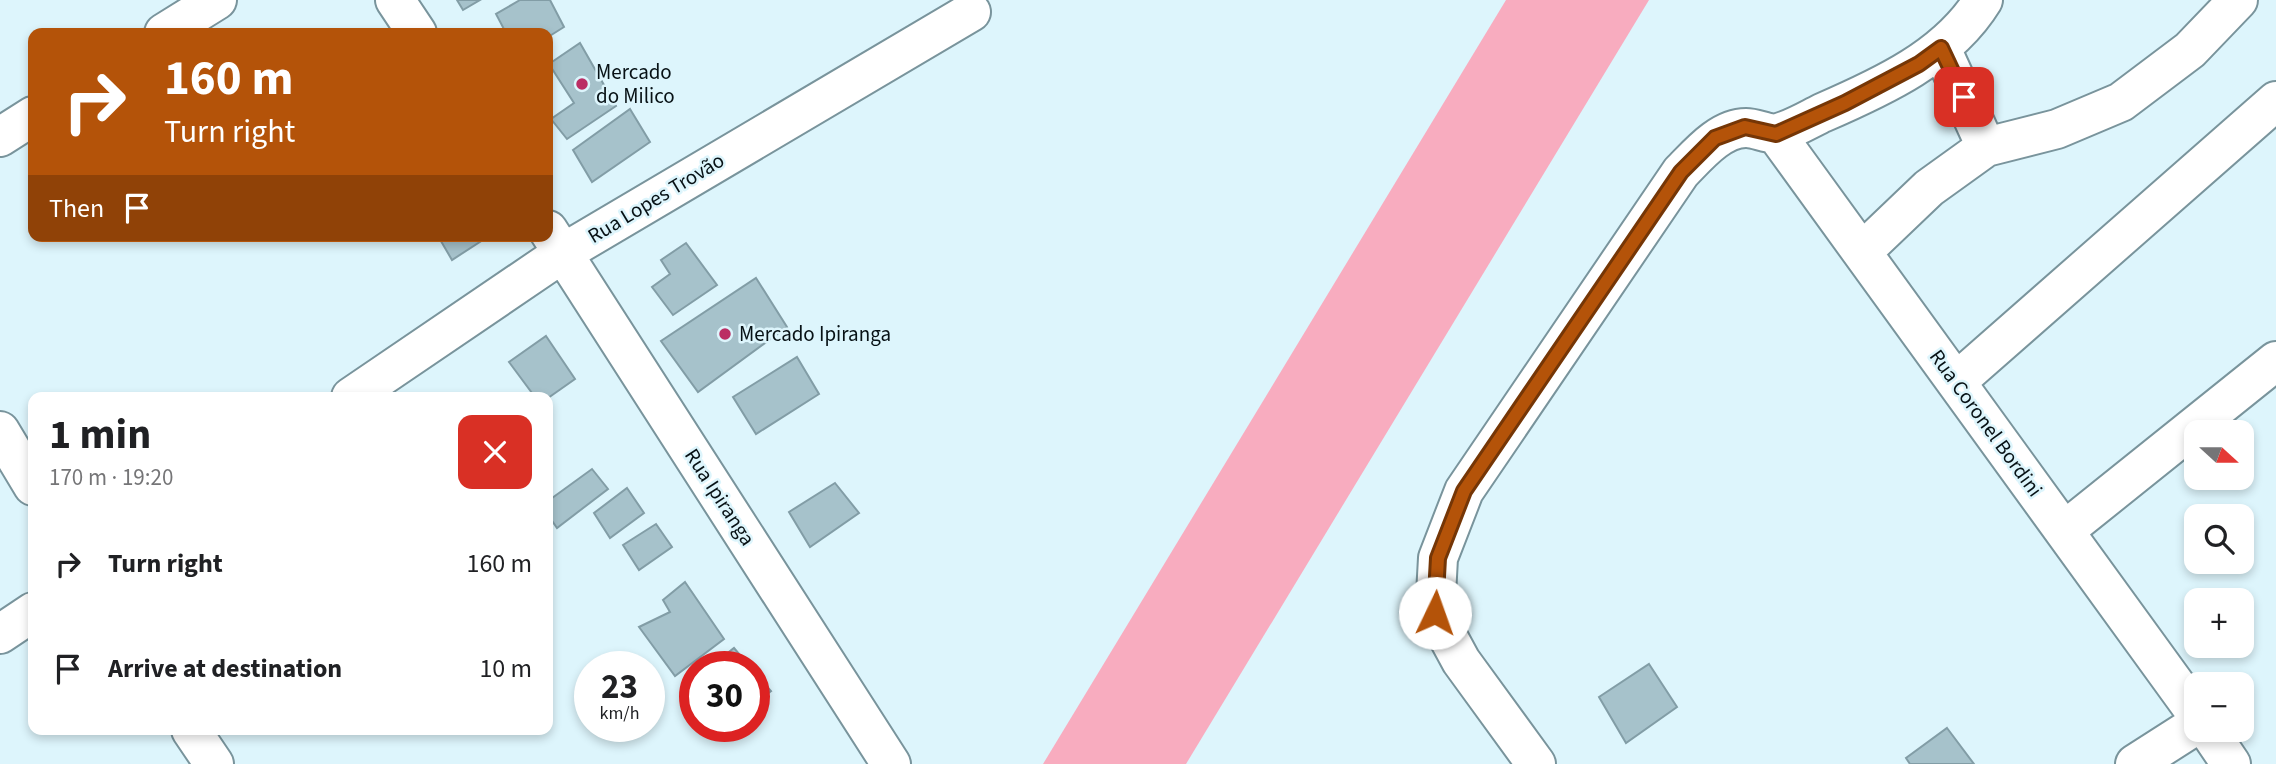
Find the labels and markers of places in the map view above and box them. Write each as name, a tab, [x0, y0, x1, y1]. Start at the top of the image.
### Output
place label: Mercado do Milico	[596, 57, 675, 111]
pin	[1934, 67, 1994, 127]
marker: Mercado do Milico	[574, 76, 590, 92]
place label: Mercado Ipiranga	[739, 319, 891, 349]
marker: Mercado Ipiranga	[717, 326, 733, 342]

